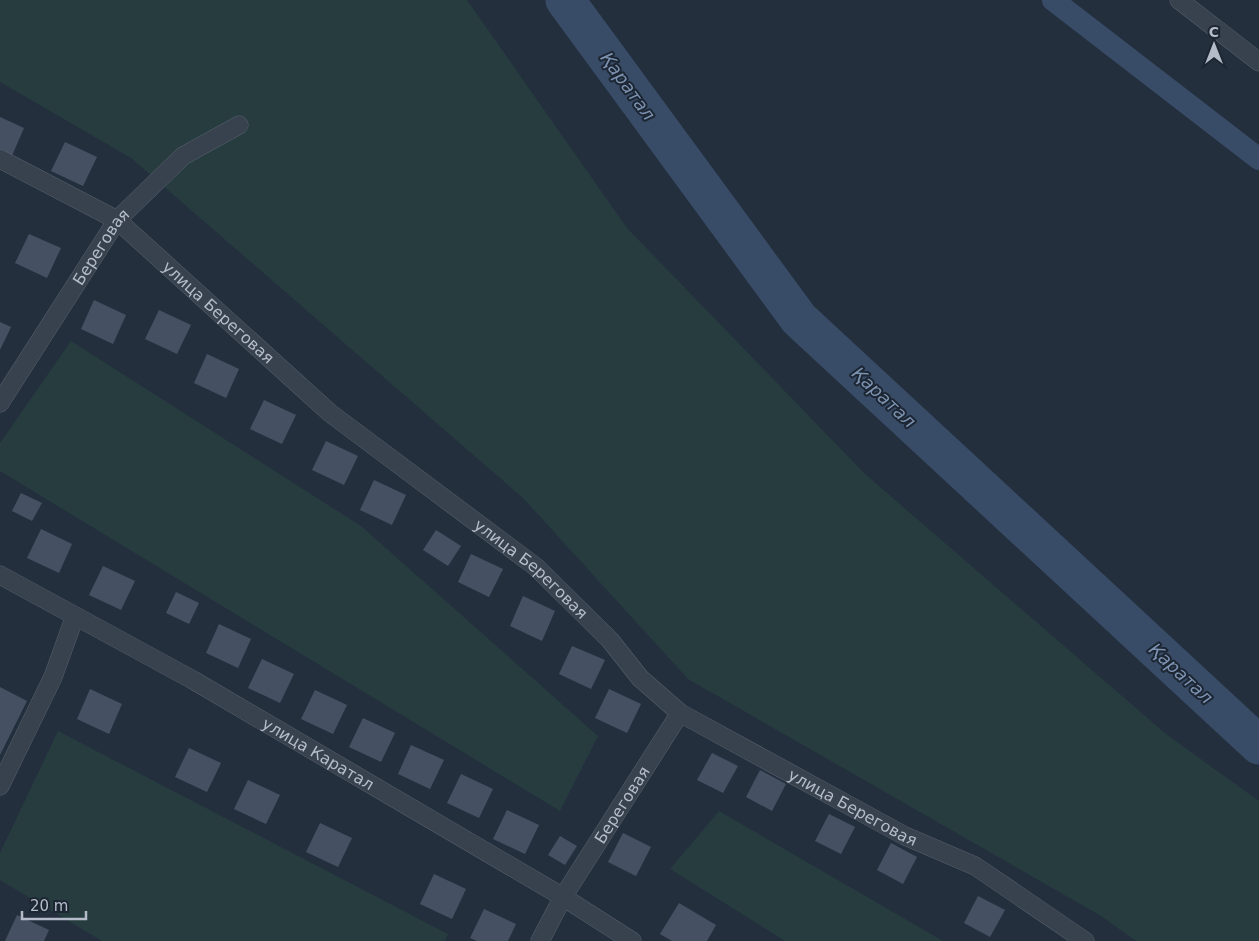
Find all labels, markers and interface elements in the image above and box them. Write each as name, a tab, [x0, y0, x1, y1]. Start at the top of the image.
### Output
north arrow	[1189, 20, 1239, 70]
text: С	[1209, 24, 1219, 40]
water label: Қаратал	[596, 48, 660, 124]
street label: Береговая	[69, 204, 133, 288]
street label: улица Береговая	[159, 257, 278, 367]
water label: Қаратал	[848, 362, 920, 432]
street label: улица Береговая	[471, 515, 592, 622]
water label: Қаратал	[1145, 638, 1217, 708]
street label: улица Каратал	[259, 713, 378, 794]
street label: Береговая	[590, 763, 653, 847]
street label: улица Береговая	[785, 765, 920, 850]
scale bar	[22, 888, 86, 920]
text: 20 m	[30, 897, 68, 915]

